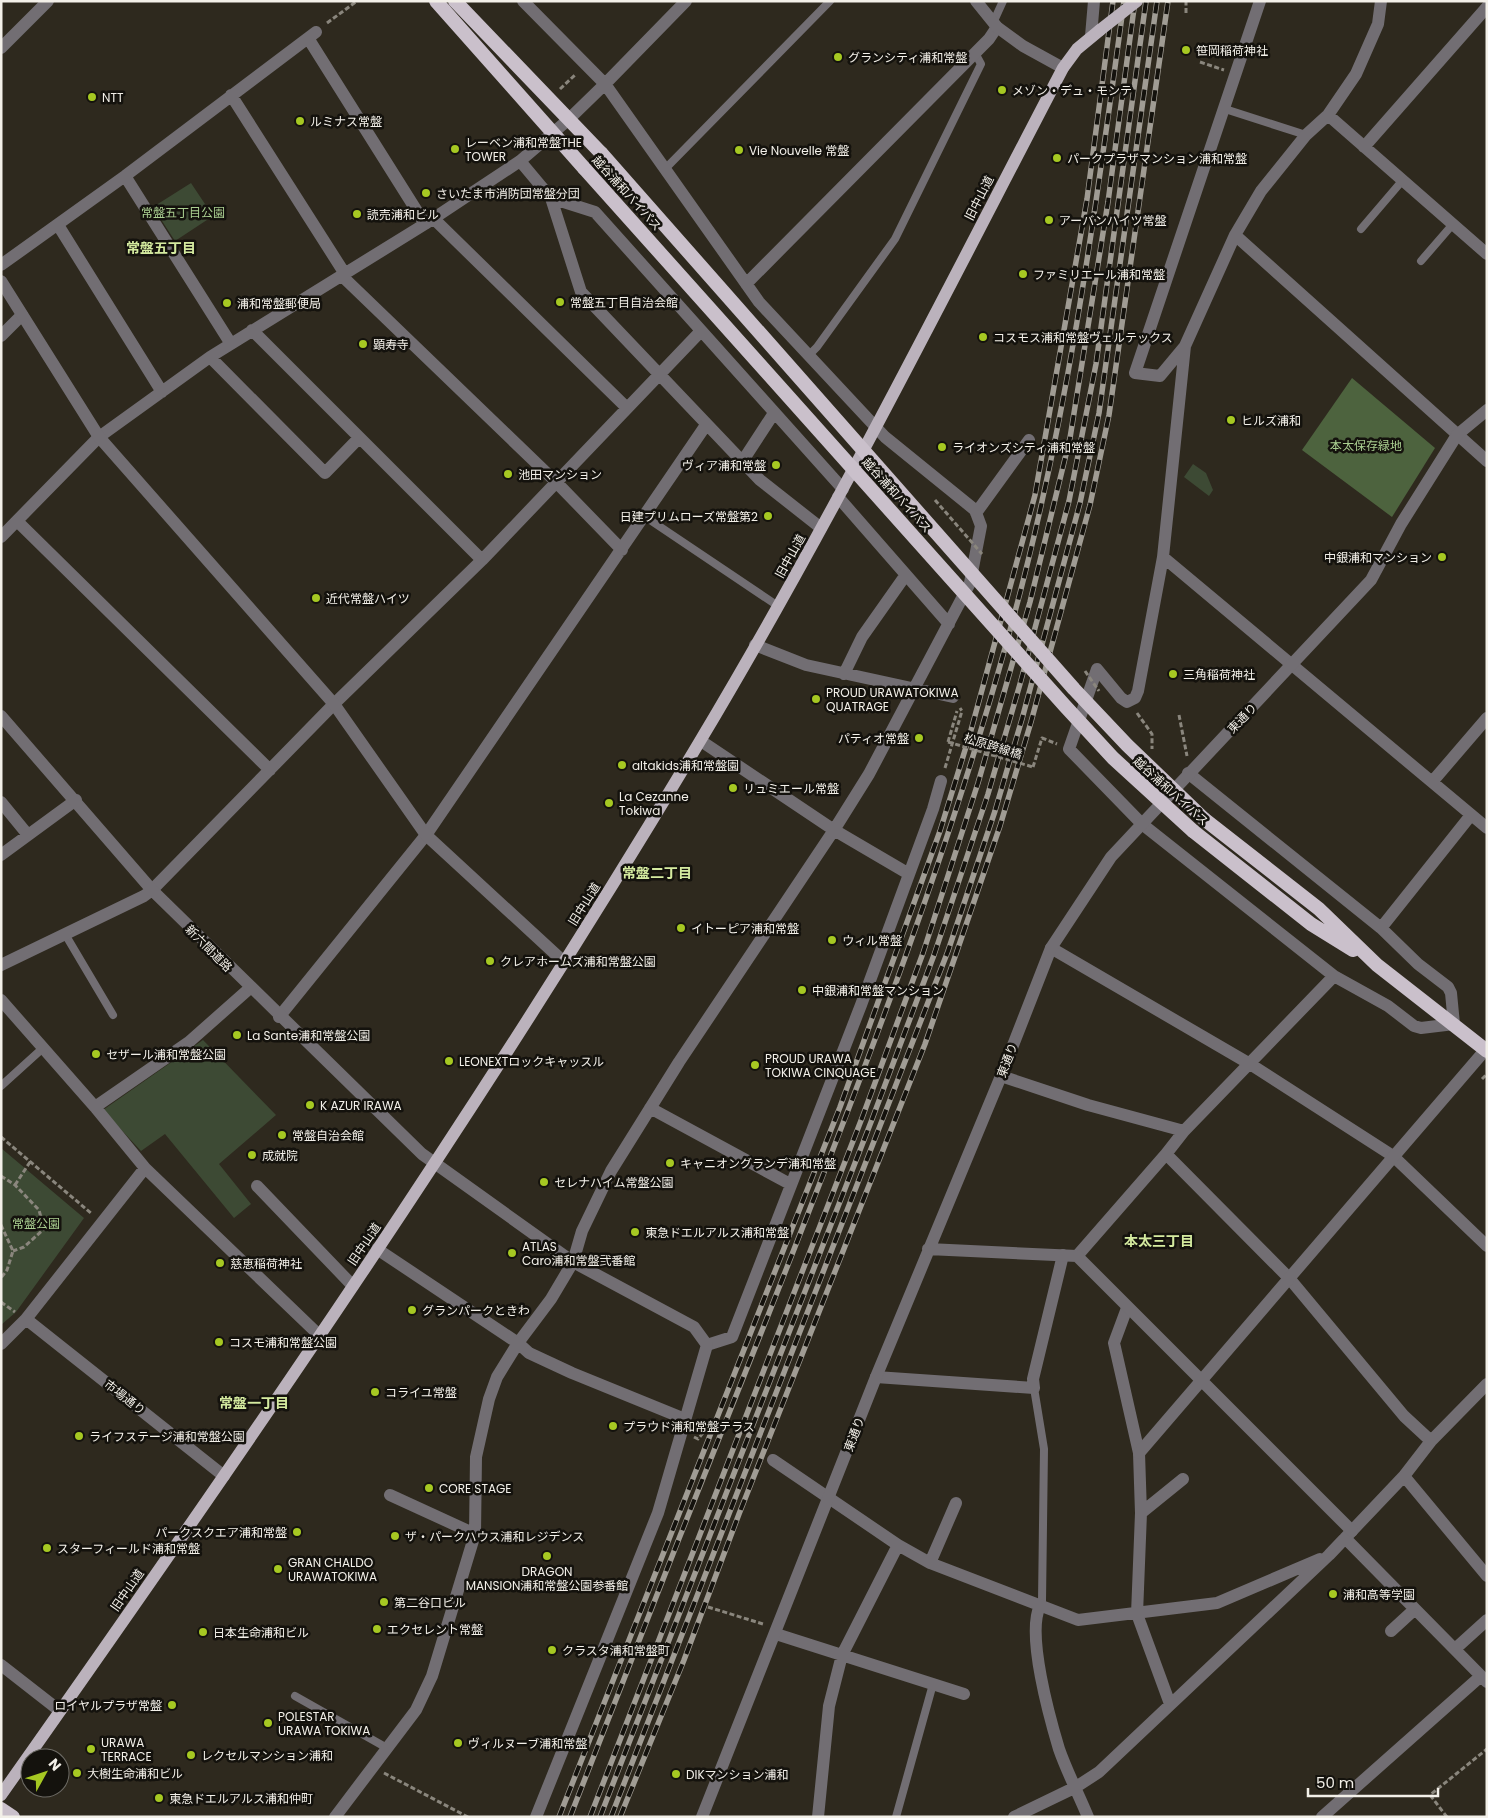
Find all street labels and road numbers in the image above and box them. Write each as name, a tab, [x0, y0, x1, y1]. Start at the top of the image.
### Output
street label: 越谷浦和バイパス	[589, 152, 665, 234]
street label: 旧中山道	[961, 173, 997, 223]
street label: 越谷浦和バイパス	[859, 454, 935, 536]
street label: 旧中山道	[771, 531, 809, 581]
street label: 東通り	[1223, 699, 1261, 737]
street label: 松原跨線橋	[962, 729, 1024, 763]
street label: 越谷浦和バイパス	[1130, 753, 1212, 829]
street label: 旧中山道	[564, 879, 604, 929]
street label: 新六間道路	[182, 921, 236, 975]
street label: 東通り	[993, 1040, 1021, 1080]
street label: 旧中山道	[344, 1219, 384, 1269]
street label: 市場通り	[101, 1376, 149, 1418]
street label: 東通り	[840, 1414, 868, 1454]
street label: 旧中山道	[106, 1565, 148, 1615]

